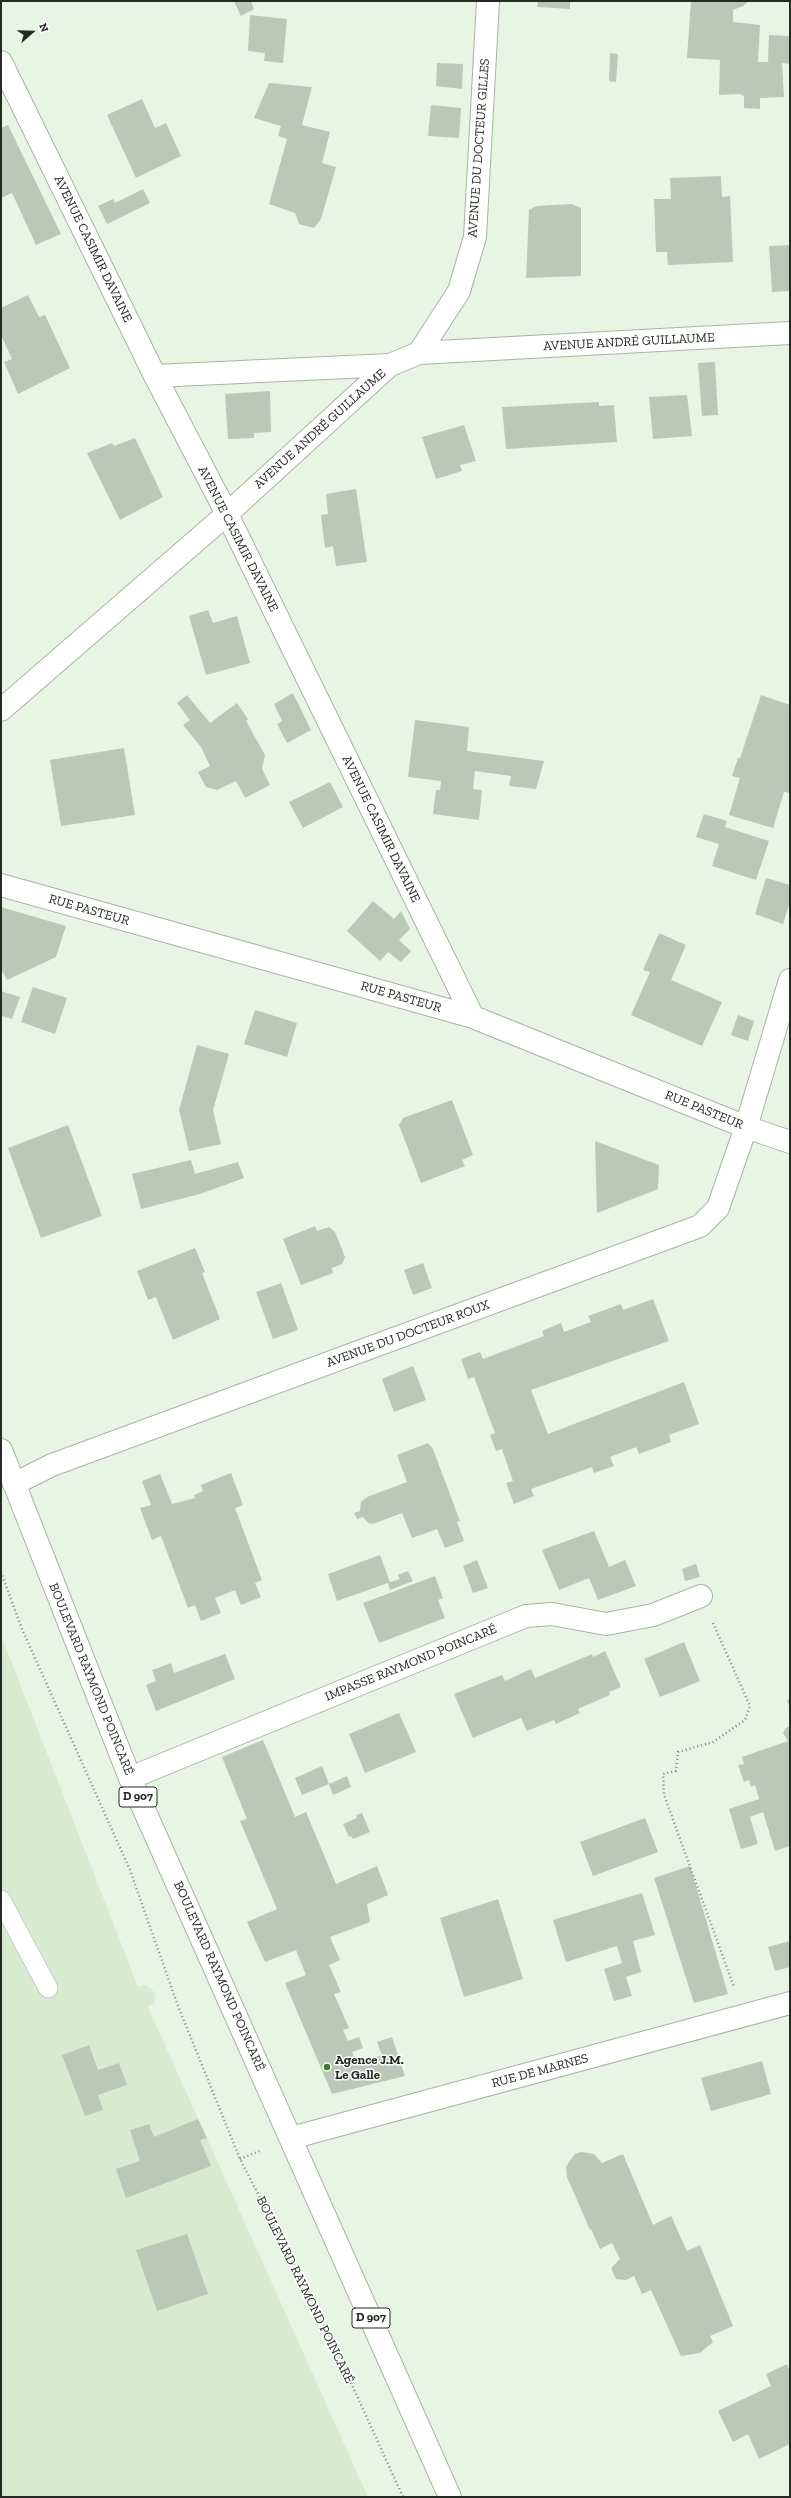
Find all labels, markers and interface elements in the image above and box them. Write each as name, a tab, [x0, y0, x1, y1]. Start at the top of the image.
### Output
north arrow	[12, 12, 52, 52]
text: N	[36, 22, 51, 34]
street label: AVENUE DU DOCTEUR GILLES	[465, 58, 493, 238]
street label: AVENUE CASIMIR DAVAINE	[51, 173, 135, 325]
street label: AVENUE ANDRÉ GUILLAUME	[543, 330, 715, 354]
street label: AVENUE ANDRÉ GUILLAUME	[251, 366, 389, 492]
street label: AVENUE CASIMIR DAVAINE	[194, 464, 282, 614]
street label: AVENUE CASIMIR DAVAINE	[339, 753, 423, 905]
street label: RUE PASTEUR	[47, 891, 131, 929]
street label: RUE PASTEUR	[359, 978, 443, 1016]
street label: RUE PASTEUR	[663, 1087, 745, 1133]
street label: AVENUE DU DOCTEUR ROUX	[324, 1297, 492, 1371]
street label: BOULEVARD RAYMOND POINCARÉ	[45, 1581, 137, 1777]
street label: IMPASSE RAYMOND POINCARÉ	[323, 1621, 499, 1705]
road number: D 907	[119, 1787, 157, 1807]
street label: BOULEVARD RAYMOND POINCARÉ	[170, 1879, 268, 2073]
street label: RUE DE MARNES	[490, 2051, 590, 2091]
place label: Agence J.M. Le Galle	[335, 2052, 404, 2083]
marker: Agence J.M. Le Galle	[322, 2062, 332, 2072]
street label: BOULEVARD RAYMOND POINCARÉ	[253, 2194, 357, 2386]
road number: D 907	[352, 2308, 390, 2328]

